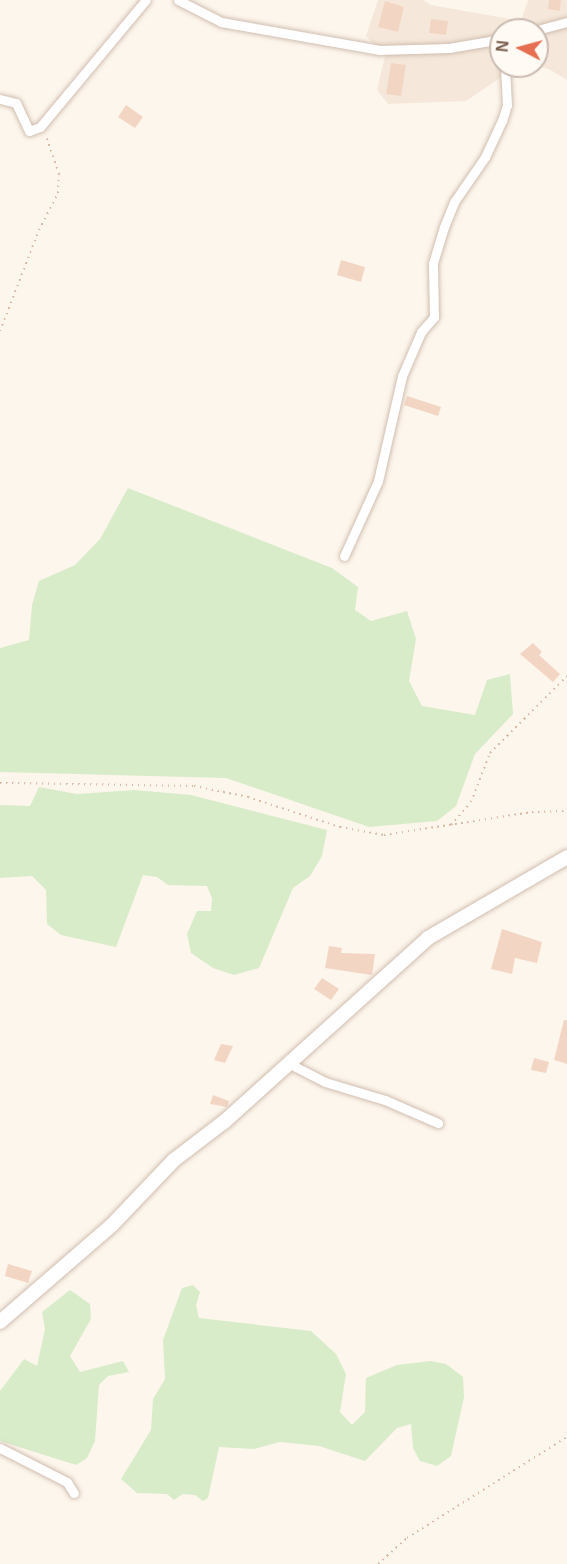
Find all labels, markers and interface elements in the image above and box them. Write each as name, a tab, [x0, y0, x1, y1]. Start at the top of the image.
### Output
north arrow	[489, 18, 549, 78]
text: N	[494, 40, 512, 53]

